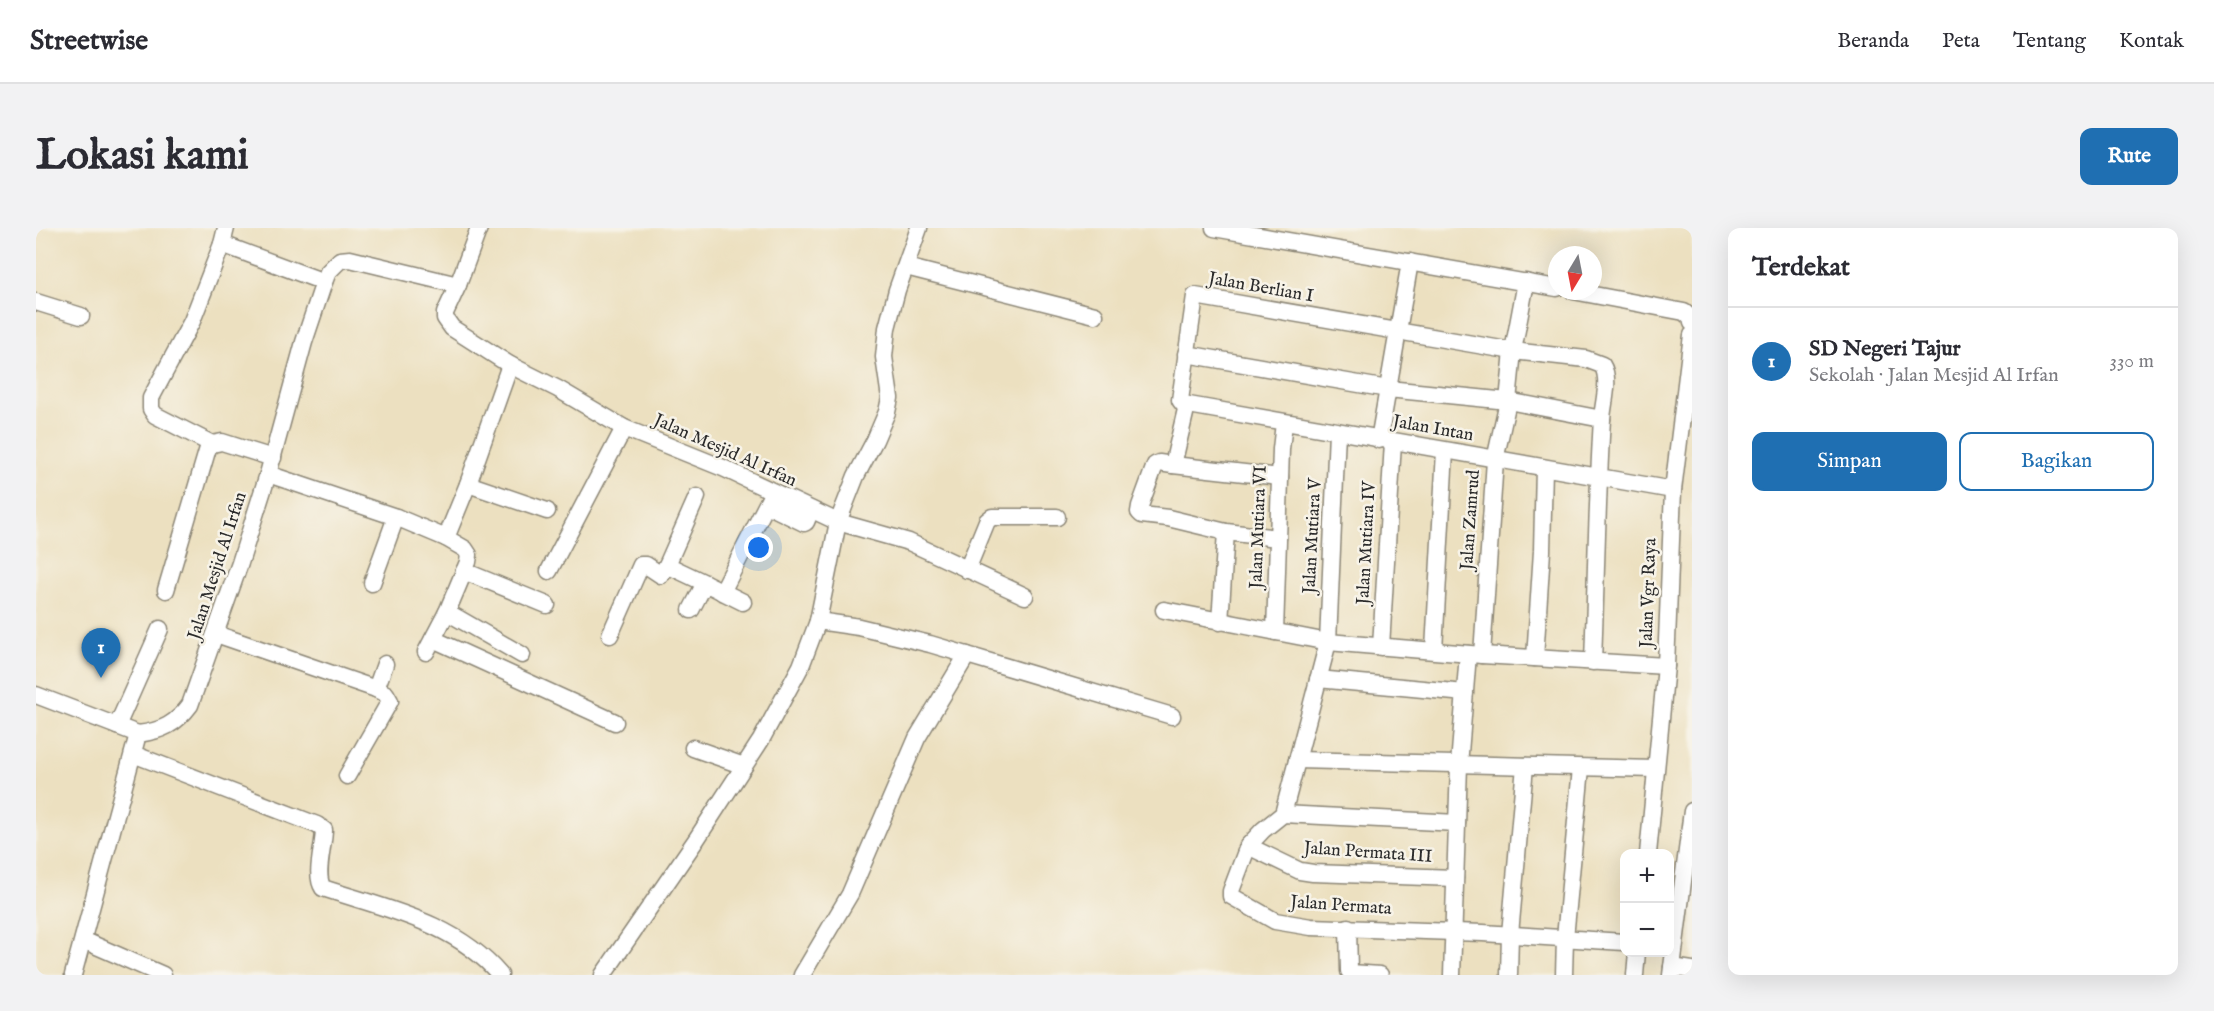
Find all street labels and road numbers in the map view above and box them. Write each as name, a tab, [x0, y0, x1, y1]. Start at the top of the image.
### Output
street label: Jalan Berlian I	[1205, 267, 1316, 309]
street label: Jalan Mesjid Al Irfan	[648, 408, 800, 493]
street label: Jalan Intan	[1389, 410, 1476, 447]
street label: Jalan Mutiara VI	[1245, 465, 1273, 591]
street label: Jalan Zamrud	[1456, 469, 1486, 573]
street label: Jalan Mutiara V	[1298, 476, 1328, 596]
street label: Jalan Mutiara IV	[1352, 479, 1382, 607]
street label: Jalan Mesjid Al Irfan	[183, 489, 253, 645]
street label: Jalan Vgr Raya	[1636, 538, 1662, 650]
street label: Jalan Permata III	[1301, 837, 1433, 869]
street label: Jalan Permata	[1288, 891, 1393, 921]

